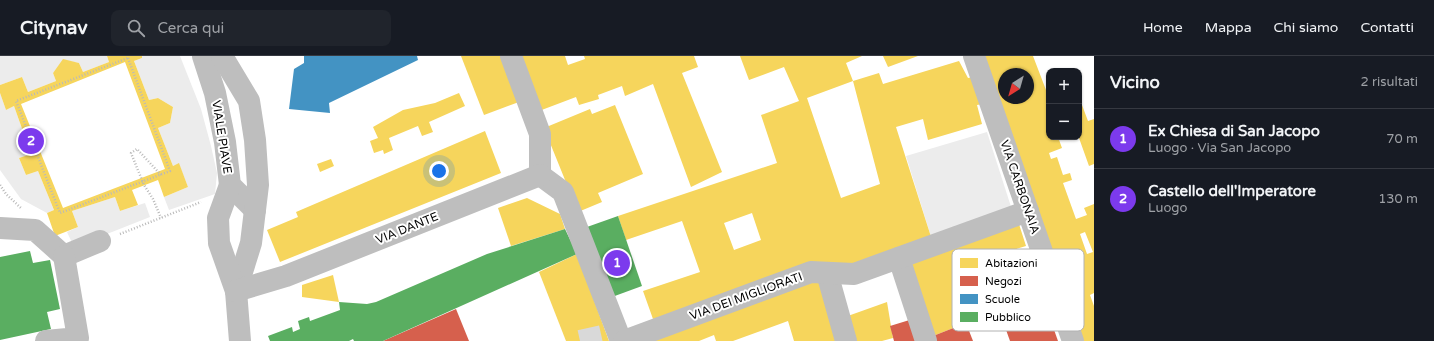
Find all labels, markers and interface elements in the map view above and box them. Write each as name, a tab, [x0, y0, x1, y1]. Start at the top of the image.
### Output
search box	[111, 10, 391, 46]
text: Citynav	[20, 17, 87, 39]
icon: search	[125, 17, 147, 39]
text: Cerca qui	[157, 19, 224, 37]
text: Home	[1143, 19, 1183, 36]
text: Mappa	[1205, 19, 1252, 36]
text: Chi siamo	[1274, 19, 1338, 36]
text: Contatti	[1360, 19, 1414, 36]
north arrow	[998, 68, 1034, 104]
map controls	[1046, 68, 1082, 140]
button: +	[1046, 68, 1082, 104]
text: Vicino	[1110, 72, 1160, 93]
text: 2 risultati	[1361, 74, 1418, 90]
street label: VIALE PIAVE	[209, 99, 235, 175]
button: −	[1046, 104, 1082, 140]
text: Ex Chiesa di San Jacopo	[1148, 122, 1320, 140]
pin: 2	[18, 126, 44, 156]
text: 1	[1119, 131, 1127, 147]
text: 70 m	[1386, 131, 1418, 147]
street label: VIA CARBONAIA	[997, 138, 1043, 236]
text: Luogo · Via San Jacopo	[1148, 140, 1291, 156]
your location	[429, 161, 449, 181]
text: Castello dell'Imperatore	[1148, 182, 1316, 200]
text: 2	[1119, 191, 1127, 207]
text: 130 m	[1378, 191, 1418, 207]
text: Luogo	[1148, 200, 1187, 216]
street label: VIA DANTE	[374, 209, 441, 247]
pin: 1	[604, 248, 630, 278]
legend	[952, 249, 1084, 331]
text: Abitazioni	[985, 257, 1038, 270]
street label: VIA DEI MIGLIORATI	[688, 269, 804, 323]
text: Negozi	[985, 275, 1022, 288]
text: Scuole	[985, 293, 1020, 306]
text: Pubblico	[985, 311, 1031, 324]

